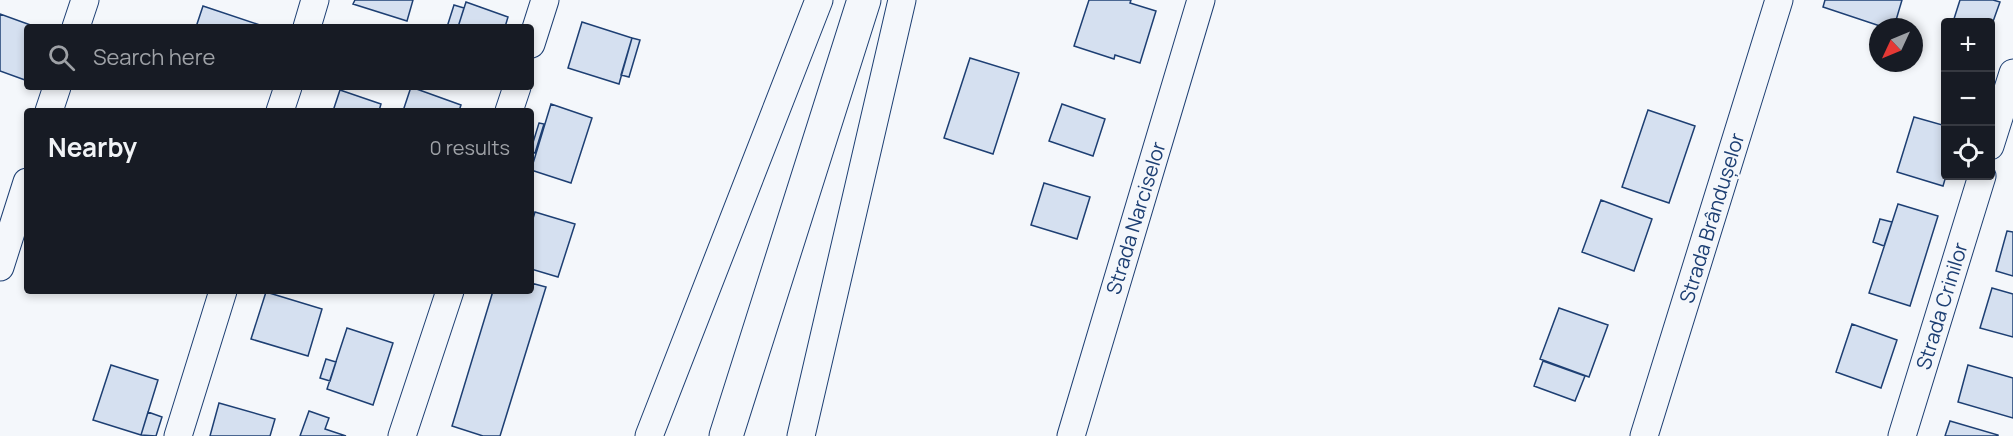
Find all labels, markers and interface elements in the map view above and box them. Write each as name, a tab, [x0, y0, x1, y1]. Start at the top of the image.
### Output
north arrow	[1869, 18, 1923, 72]
map controls	[1941, 18, 1995, 180]
button: +	[1941, 18, 1995, 72]
search box	[24, 24, 534, 90]
icon: search	[45, 41, 78, 74]
text: Search here	[93, 42, 215, 72]
button: −	[1941, 72, 1995, 126]
button: locate	[1941, 126, 1995, 180]
text: Nearby	[48, 129, 137, 165]
street label: Strada Brândușelor	[1673, 129, 1750, 306]
text: 0 results	[430, 134, 510, 161]
street label: Strada Narciselor	[1099, 138, 1172, 298]
street label: Strada Crinilor	[1909, 239, 1974, 373]

